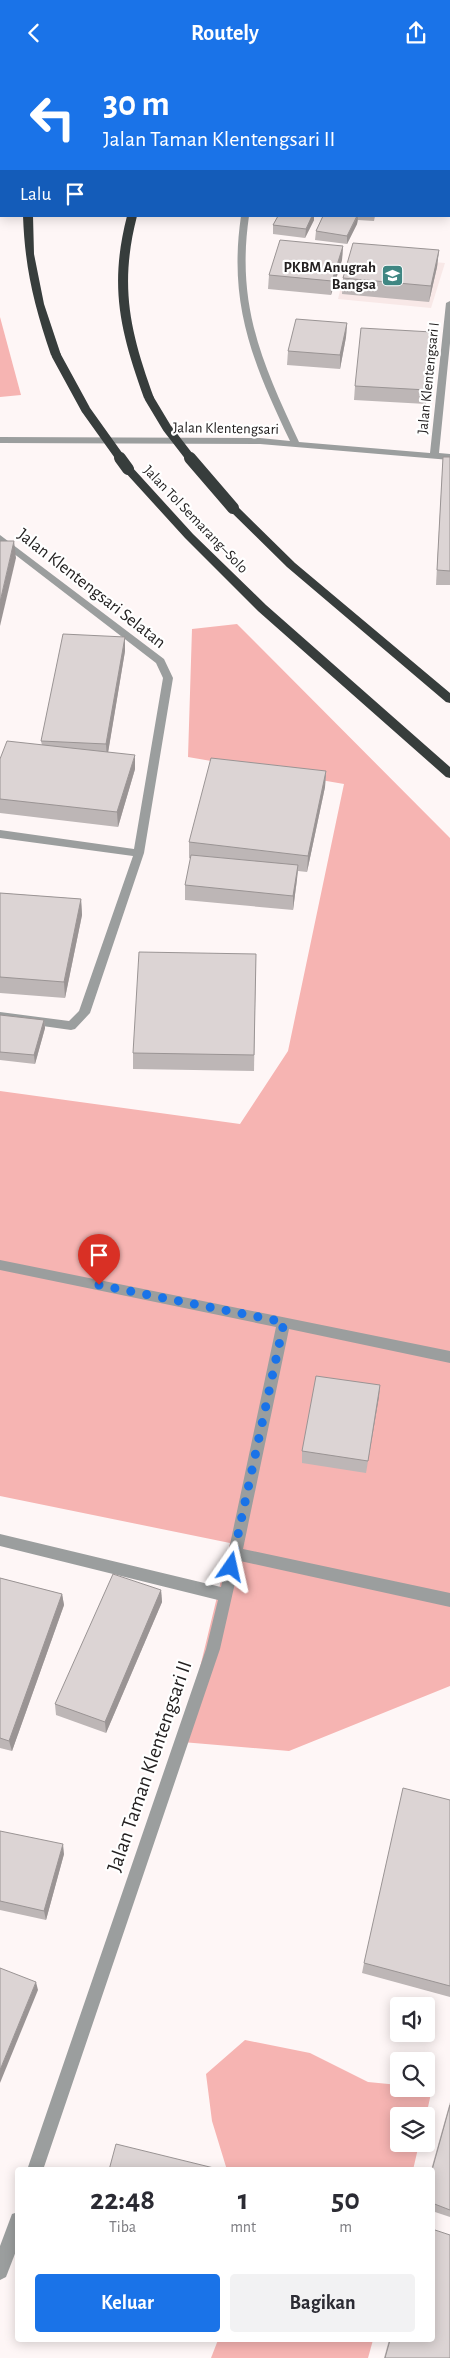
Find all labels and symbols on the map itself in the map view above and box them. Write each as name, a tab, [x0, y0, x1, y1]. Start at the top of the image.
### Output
place label: PKBM Anugrah Bangsa	[284, 260, 376, 292]
school or university icon: PKBM Anugrah Bangsa	[380, 264, 404, 288]
street label: Jalan Klentengsari I	[415, 321, 442, 435]
street label: Jalan Klentengsari	[173, 420, 279, 437]
street label: Jalan Tol Semarang–Solo	[140, 463, 251, 576]
street label: Jalan Klentengsari Selatan	[14, 526, 169, 652]
pin	[78, 1234, 120, 1285]
position arrow	[204, 1540, 256, 1592]
street label: Jalan Taman Klentengsari II	[103, 1658, 196, 1875]

